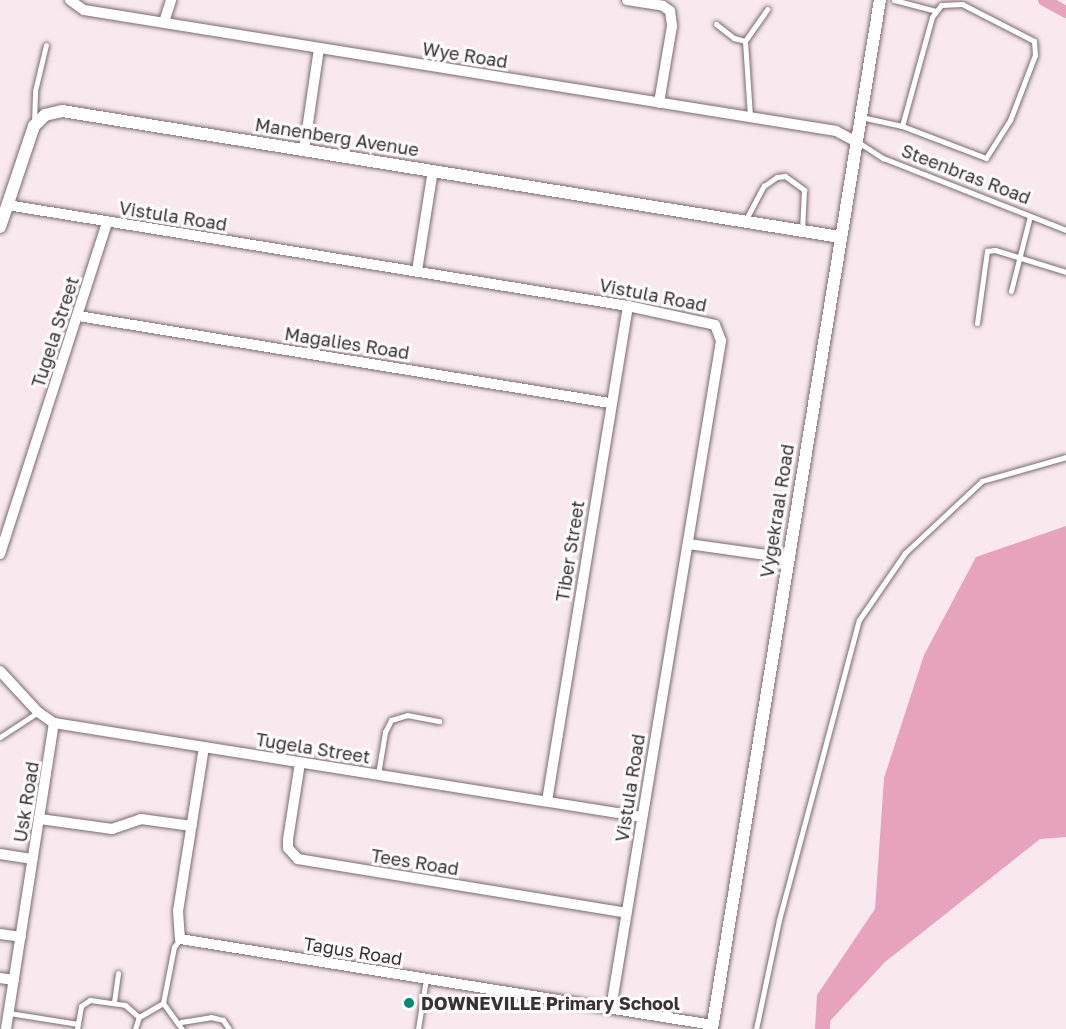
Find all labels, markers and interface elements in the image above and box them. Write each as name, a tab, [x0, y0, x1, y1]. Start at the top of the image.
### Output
street label: Wye Road	[421, 38, 509, 72]
street label: Manenberg Avenue	[253, 113, 421, 161]
street label: Steenbras Road	[898, 139, 1034, 209]
street label: Vistula Road	[117, 197, 229, 235]
street label: Tugela Street	[27, 274, 83, 390]
street label: Vistula Road	[597, 274, 709, 316]
street label: Magalies Road	[283, 322, 411, 364]
street label: Vygekraal Road	[756, 443, 798, 579]
street label: Tiber Street	[551, 499, 589, 603]
street label: Tugela Street	[254, 728, 372, 768]
street label: Vistula Road	[611, 732, 649, 844]
street label: Usk Road	[9, 760, 43, 844]
street label: Tees Road	[370, 844, 460, 880]
street label: Tagus Road	[302, 933, 404, 969]
place label: DOWNEVILLE Primary School	[421, 992, 680, 1014]
marker: DOWNEVILLE Primary School	[402, 996, 416, 1010]

